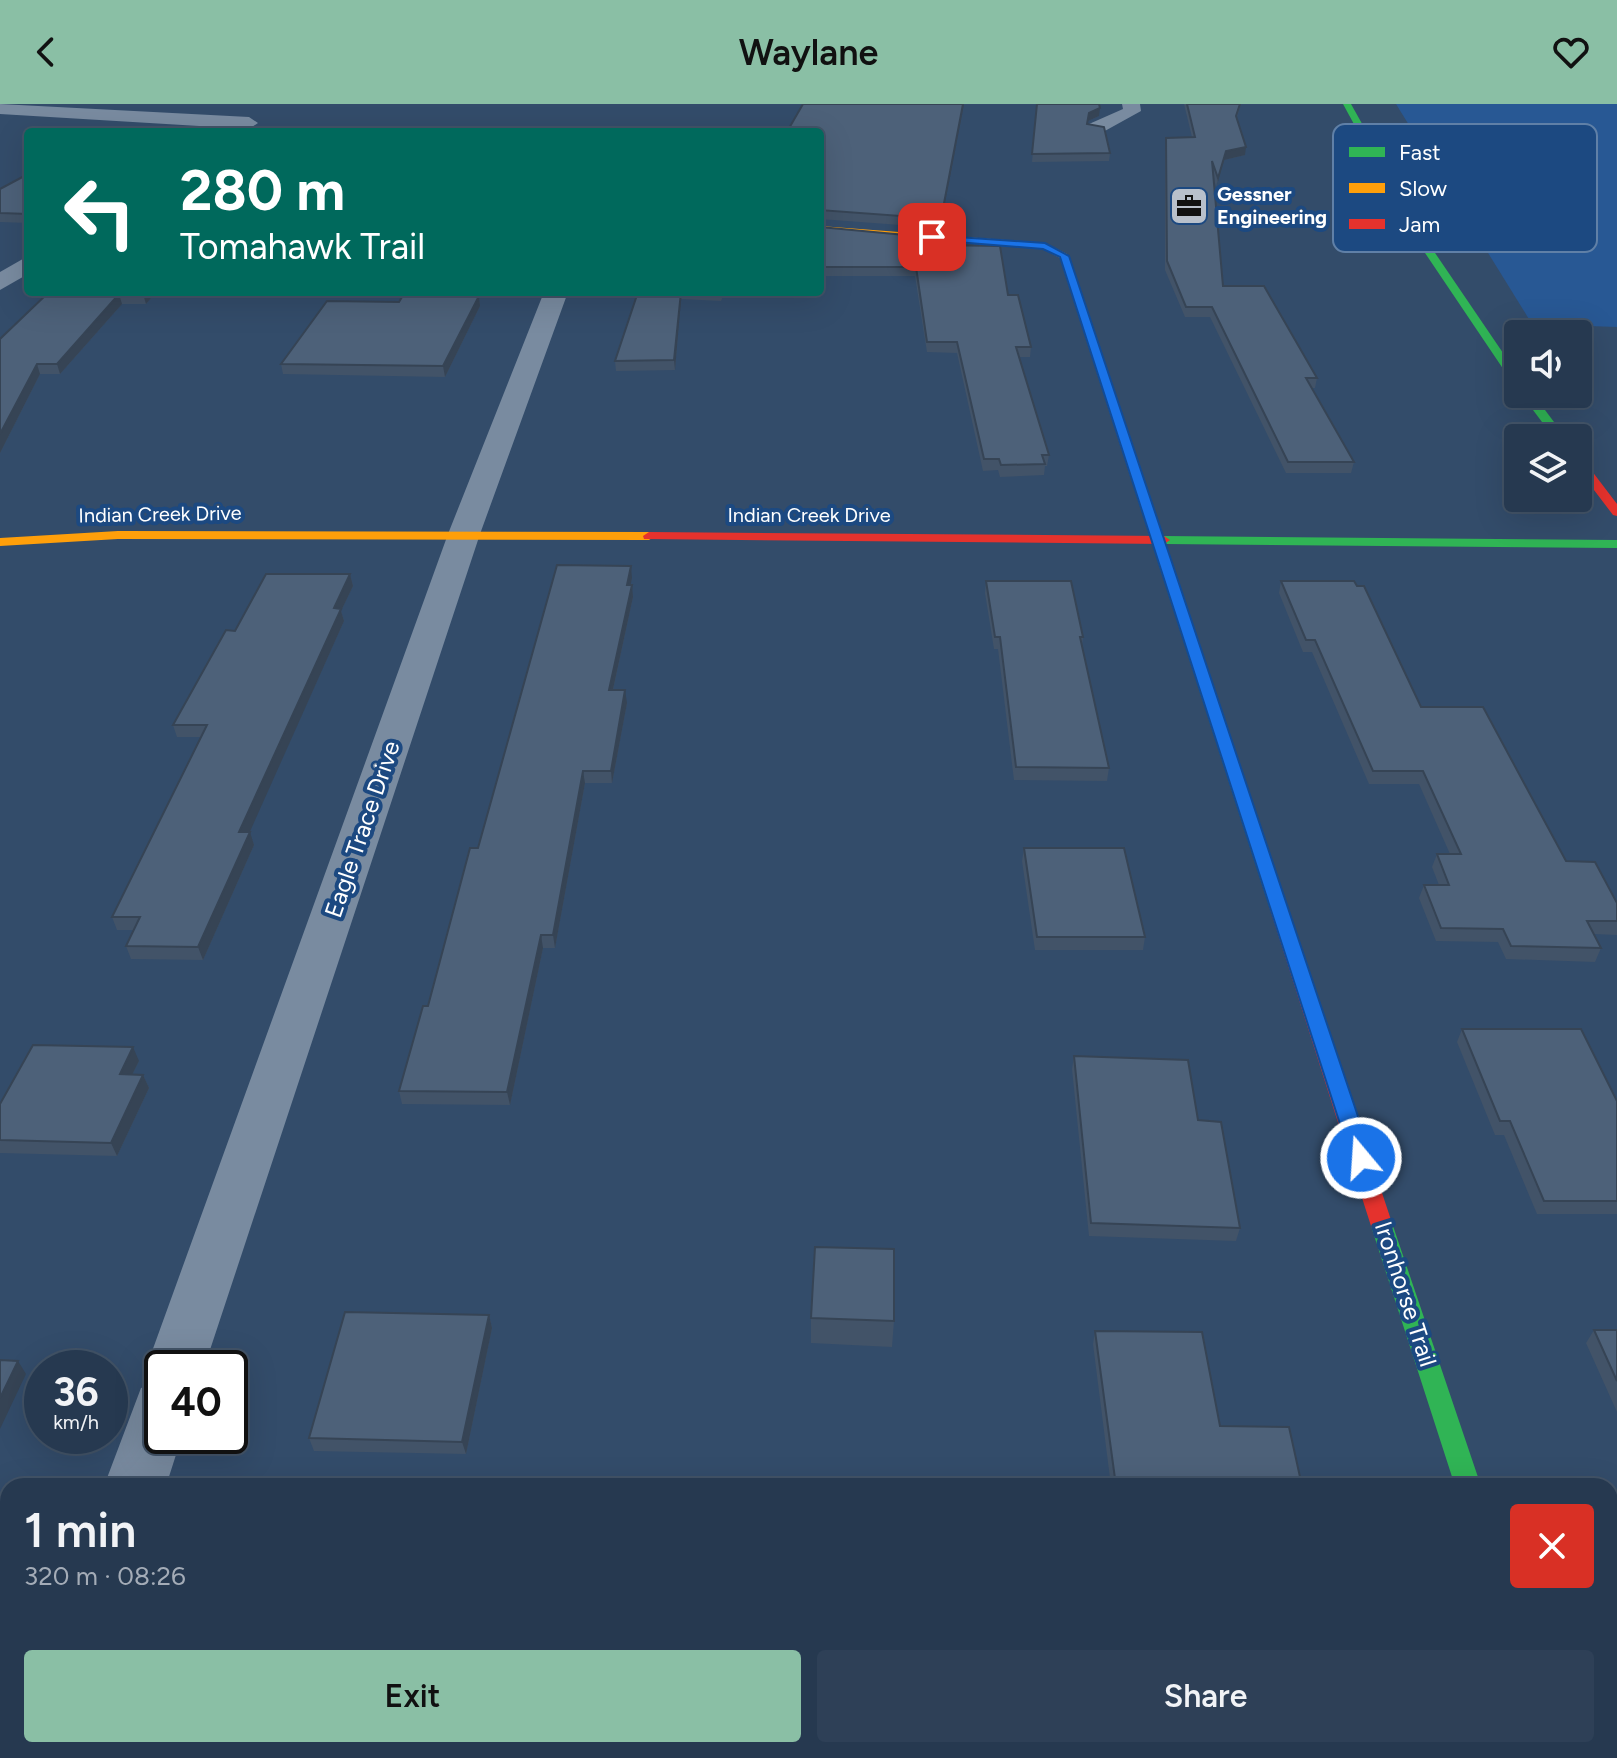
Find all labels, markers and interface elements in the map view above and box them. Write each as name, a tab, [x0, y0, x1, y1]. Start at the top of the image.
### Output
icon: back	[24, 30, 68, 74]
icon: heart	[1549, 30, 1593, 74]
text: Waylane	[739, 31, 878, 74]
legend	[1333, 124, 1597, 252]
text: Fast	[1399, 139, 1441, 166]
text: 280 m	[180, 157, 345, 224]
icon: left	[48, 160, 152, 264]
text: Slow	[1399, 175, 1448, 202]
place label: Gessner Engineering	[1217, 182, 1327, 229]
office icon: Gessner Engineering	[1168, 185, 1210, 227]
pin	[898, 203, 966, 271]
text: Jam	[1399, 211, 1440, 238]
icon: arrive	[910, 215, 954, 259]
text: Tomahawk Trail	[180, 225, 425, 268]
map controls	[1504, 320, 1592, 512]
button: sound	[1504, 320, 1592, 408]
button: layers	[1504, 424, 1592, 512]
street label: Indian Creek Drive	[78, 501, 242, 527]
street label: Indian Creek Drive	[727, 503, 891, 527]
street label: Eagle Trace Drive	[318, 737, 406, 921]
position arrow	[1319, 1116, 1403, 1200]
street label: Ironhorse Trail	[1369, 1218, 1443, 1370]
speed limit sign: 40	[144, 1350, 248, 1454]
text: 36	[53, 1368, 99, 1416]
text: km/h	[53, 1410, 99, 1434]
text: 1 min	[24, 1501, 136, 1559]
button: close	[1510, 1504, 1594, 1588]
text: 320 m · 08:26	[24, 1560, 186, 1592]
button: Exit	[24, 1650, 801, 1742]
button: Share	[817, 1650, 1594, 1742]

